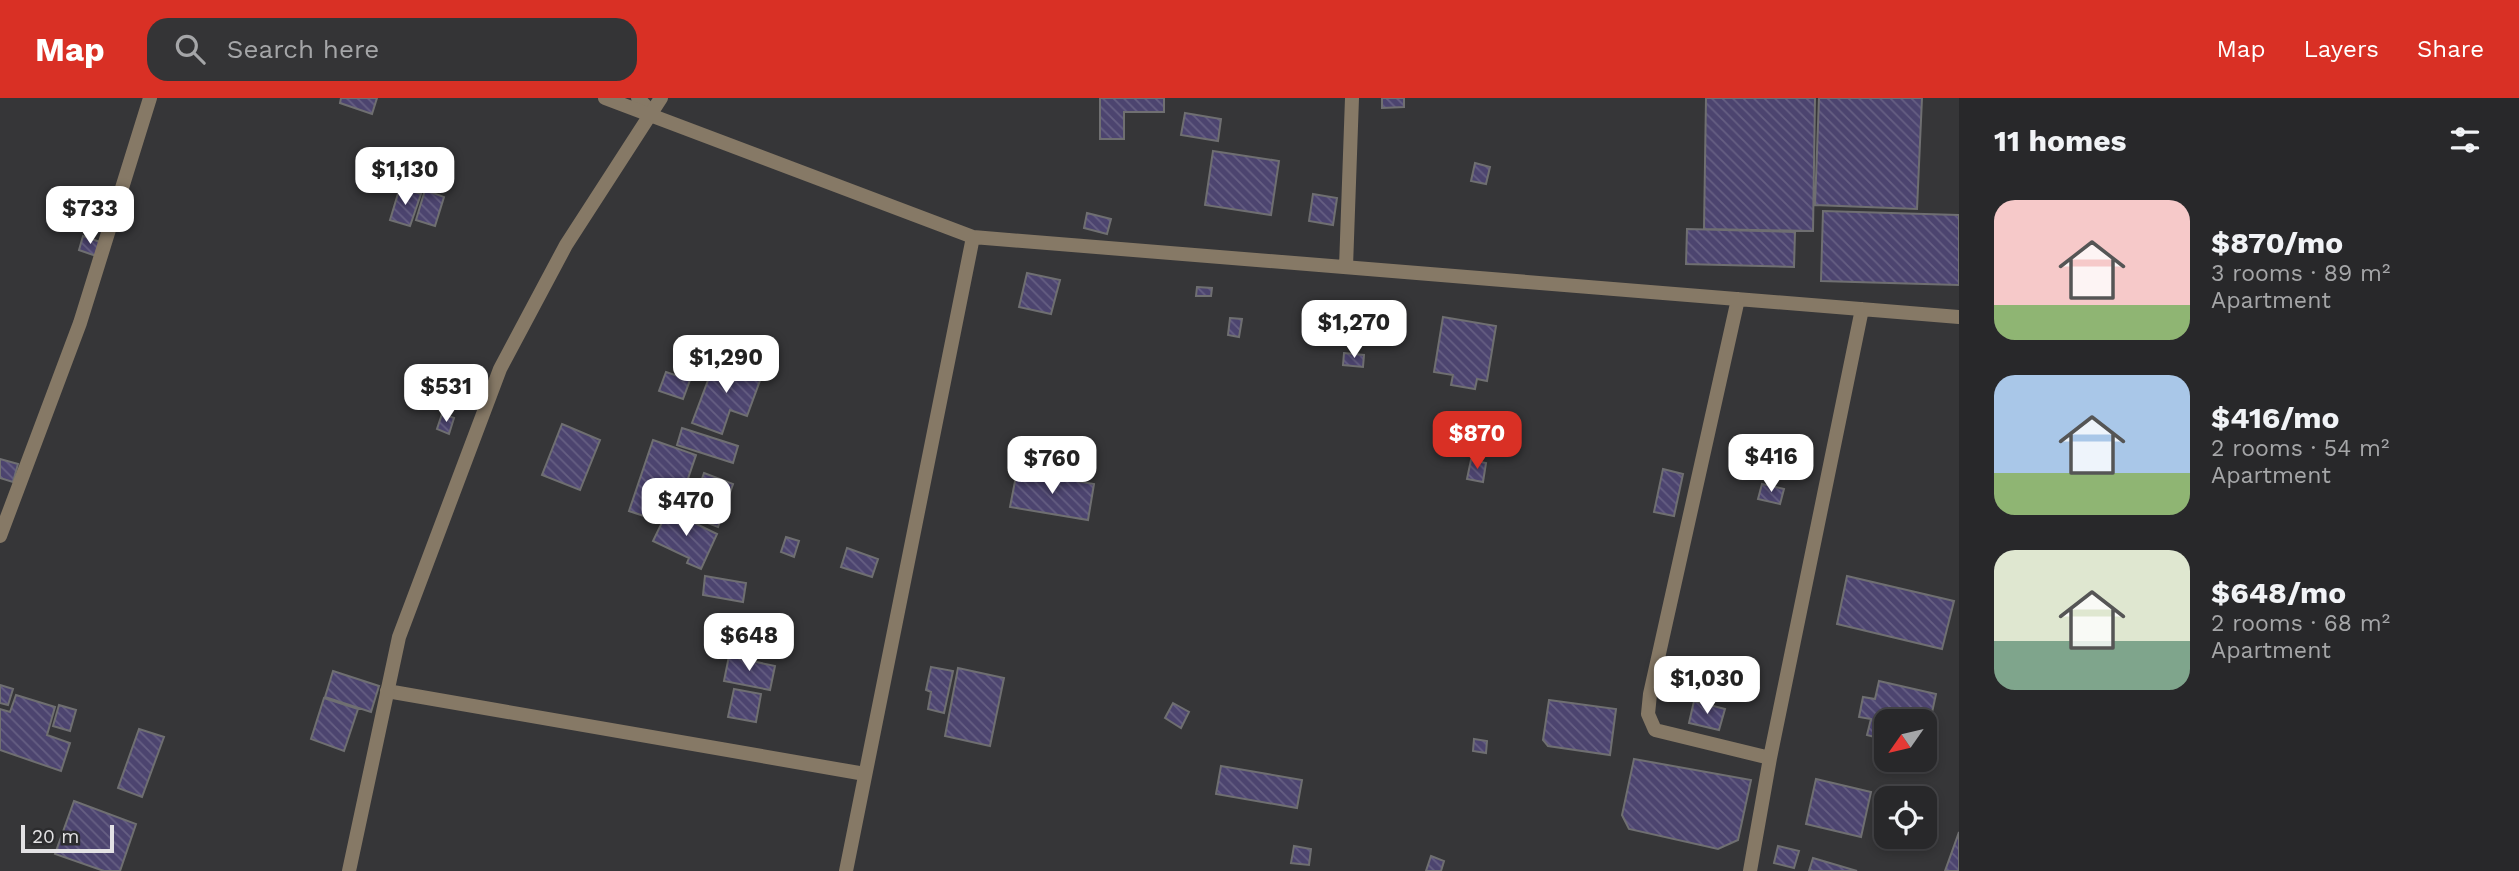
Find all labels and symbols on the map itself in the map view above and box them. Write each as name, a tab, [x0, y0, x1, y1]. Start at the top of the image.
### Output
pin: $1,130	[348, 148, 462, 207]
pin: $733	[49, 186, 131, 246]
pin: $1,270	[1297, 300, 1411, 360]
pin: $1,290	[669, 336, 783, 395]
pin: $531	[405, 364, 487, 424]
pin: $870	[1436, 412, 1518, 471]
pin: $416	[1730, 434, 1812, 494]
pin: $760	[1011, 436, 1093, 496]
pin: $470	[645, 478, 727, 538]
pin: $648	[708, 614, 790, 673]
pin: $1,030	[1650, 656, 1764, 716]
north arrow	[1874, 709, 1937, 772]
scale bar	[21, 822, 114, 854]

